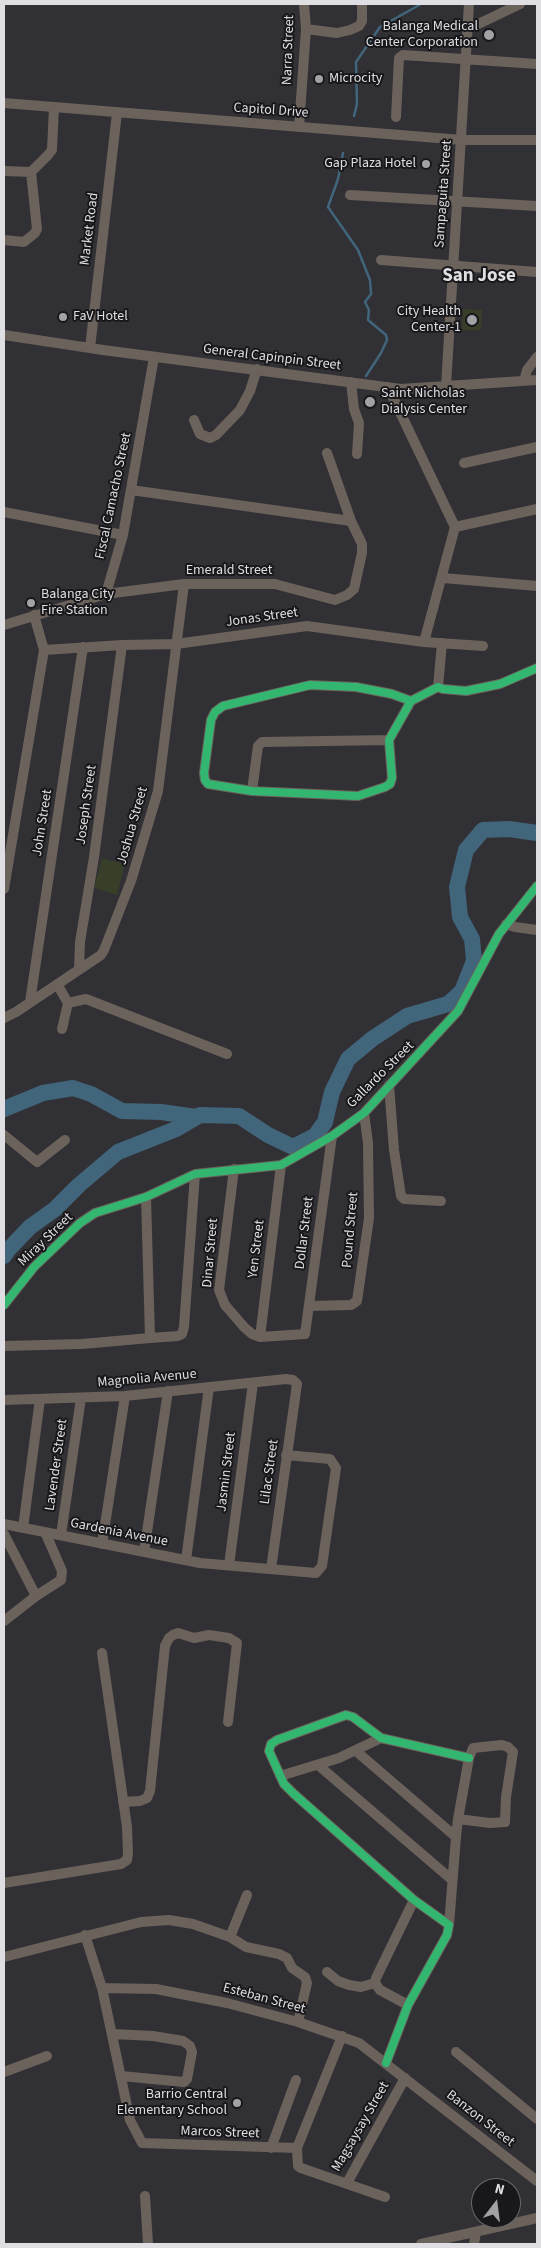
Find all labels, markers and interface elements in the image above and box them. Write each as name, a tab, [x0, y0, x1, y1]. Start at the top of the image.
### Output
street label: Narra Street	[279, 15, 299, 85]
place label: Balanga Medical Center Corporation	[366, 19, 478, 52]
marker: Balanga Medical Center Corporation	[482, 28, 496, 42]
place label: Microcity	[329, 71, 382, 87]
marker: Microcity	[313, 73, 325, 85]
street label: Capitol Drive	[233, 100, 309, 122]
street label: Sampaguita Street	[432, 139, 456, 249]
place label: Gap Plaza Hotel	[324, 156, 416, 172]
marker: Gap Plaza Hotel	[420, 158, 432, 170]
street label: Market Road	[77, 192, 103, 266]
district label: San Jose	[442, 266, 516, 288]
place label: City Health Center-1	[397, 304, 461, 336]
place label: FaV Hotel	[73, 309, 128, 325]
marker: FaV Hotel	[57, 311, 69, 323]
marker: City Health Center-1	[465, 313, 479, 327]
street label: General Capinpin Street	[202, 341, 342, 375]
place label: Saint Nicholas Dialysis Center	[381, 386, 467, 418]
marker: Saint Nicholas Dialysis Center	[363, 395, 377, 409]
street label: Fiscal Camacho Street	[92, 431, 136, 561]
street label: Emerald Street	[186, 563, 272, 579]
place label: Balanga City Fire Station	[41, 587, 114, 620]
marker: Balanga City Fire Station	[25, 597, 37, 609]
street label: Jonas Street	[225, 605, 299, 631]
street label: Joseph Street	[73, 764, 101, 846]
street label: Joshua Street	[114, 785, 152, 867]
street label: John Street	[29, 788, 57, 858]
street label: Gallardo Street	[344, 1038, 418, 1112]
street label: Pound Street	[339, 1191, 363, 1269]
street label: Dollar Street	[292, 1196, 318, 1270]
street label: Miray Street	[15, 1210, 77, 1270]
street label: Dinar Street	[200, 1218, 222, 1288]
street label: Yen Street	[245, 1219, 269, 1279]
street label: Magnolia Avenue	[97, 1366, 197, 1392]
street label: Lavender Street	[42, 1418, 72, 1512]
street label: Jasmin Street	[214, 1431, 240, 1513]
street label: Lilac Street	[257, 1439, 283, 1505]
street label: Gardenia Avenue	[69, 1515, 169, 1551]
street label: Esteban Street	[221, 1980, 307, 2018]
street label: Magsaysay Street	[328, 2079, 394, 2175]
place label: Barrio Central Elementary School	[117, 2087, 227, 2120]
street label: Banzon Street	[443, 2087, 517, 2151]
marker: Barrio Central Elementary School	[231, 2097, 243, 2109]
street label: Marcos Street	[180, 2123, 260, 2143]
north arrow	[471, 2178, 521, 2228]
text: N	[493, 2179, 507, 2200]

